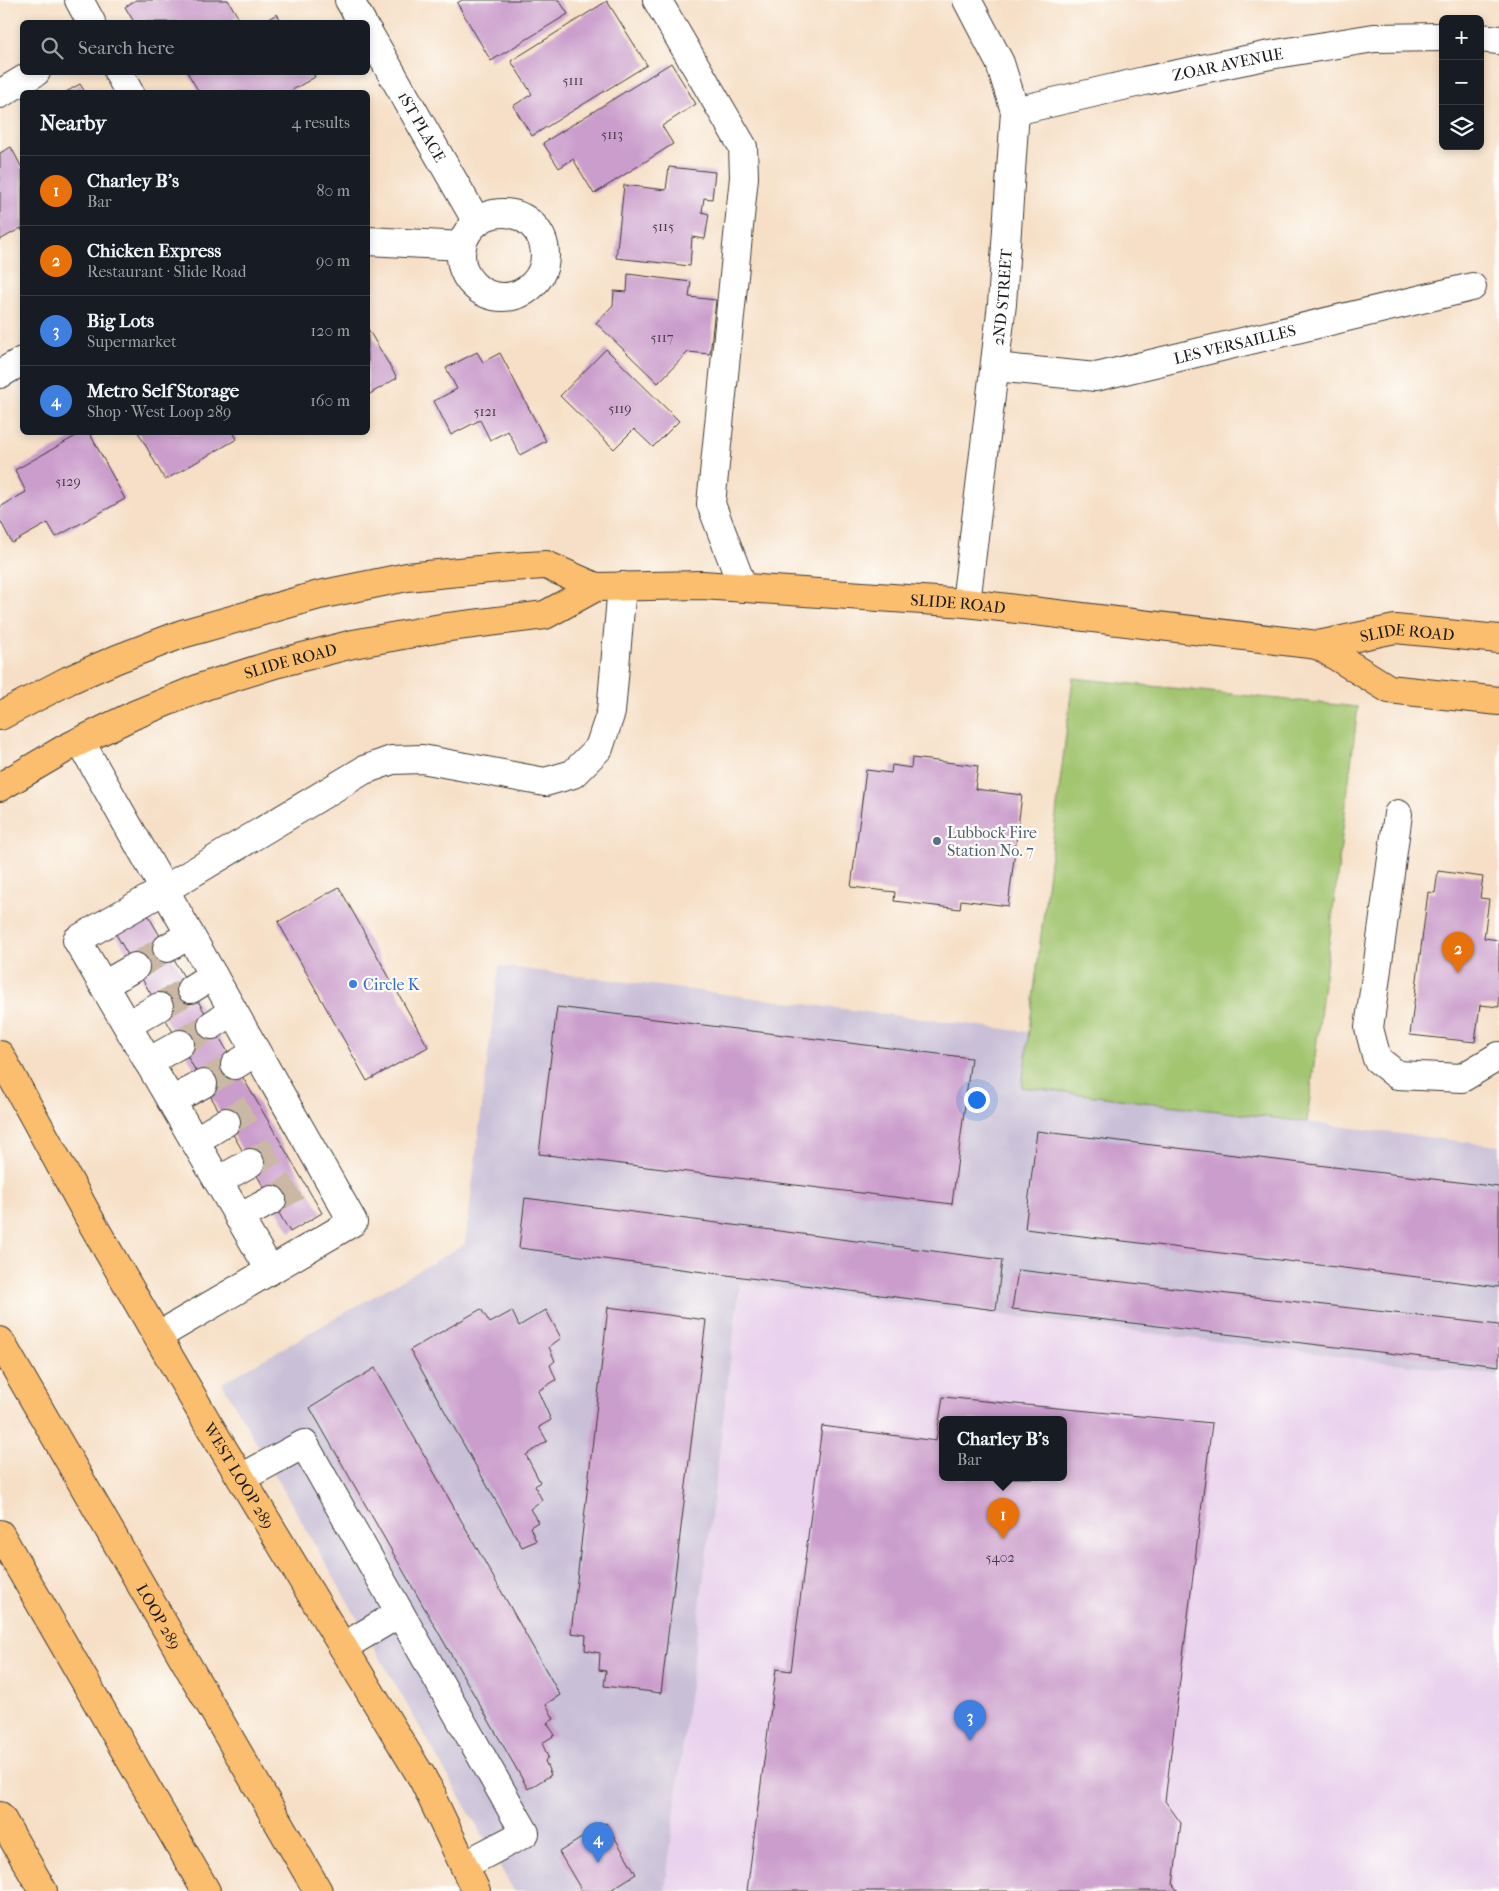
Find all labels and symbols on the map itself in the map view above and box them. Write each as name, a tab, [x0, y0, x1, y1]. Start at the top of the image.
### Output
street label: ZOAR AVENUE	[1171, 43, 1285, 84]
house number: 5111	[562, 72, 584, 89]
street label: 1ST PLACE	[395, 88, 450, 165]
house number: 5113	[601, 126, 623, 143]
house number: 5115	[652, 218, 674, 235]
street label: 2ND STREET	[988, 248, 1015, 347]
street label: LES VERSAILLES	[1172, 320, 1298, 368]
house number: 5117	[651, 329, 674, 346]
house number: 5119	[608, 400, 632, 417]
house number: 5121	[473, 403, 497, 420]
house number: 5129	[55, 473, 81, 490]
street label: SLIDE ROAD	[910, 590, 1007, 617]
street label: SLIDE ROAD	[1358, 620, 1455, 646]
street label: SLIDE ROAD	[242, 639, 339, 683]
place label: Lubbock Fire Station No. 7	[947, 823, 1037, 860]
marker: Lubbock Fire Station No. 7	[931, 835, 943, 847]
pin: 2	[1442, 932, 1474, 973]
place label: Circle K	[363, 975, 421, 994]
marker: Circle K	[347, 978, 359, 990]
your location	[964, 1087, 990, 1113]
street label: WEST LOOP 289	[200, 1418, 279, 1532]
pin: 1	[987, 1498, 1019, 1539]
house number: 5402	[985, 1549, 1015, 1566]
street label: LOOP 289	[133, 1580, 186, 1652]
pin: 3	[954, 1700, 986, 1741]
pin: 4	[582, 1822, 614, 1863]

